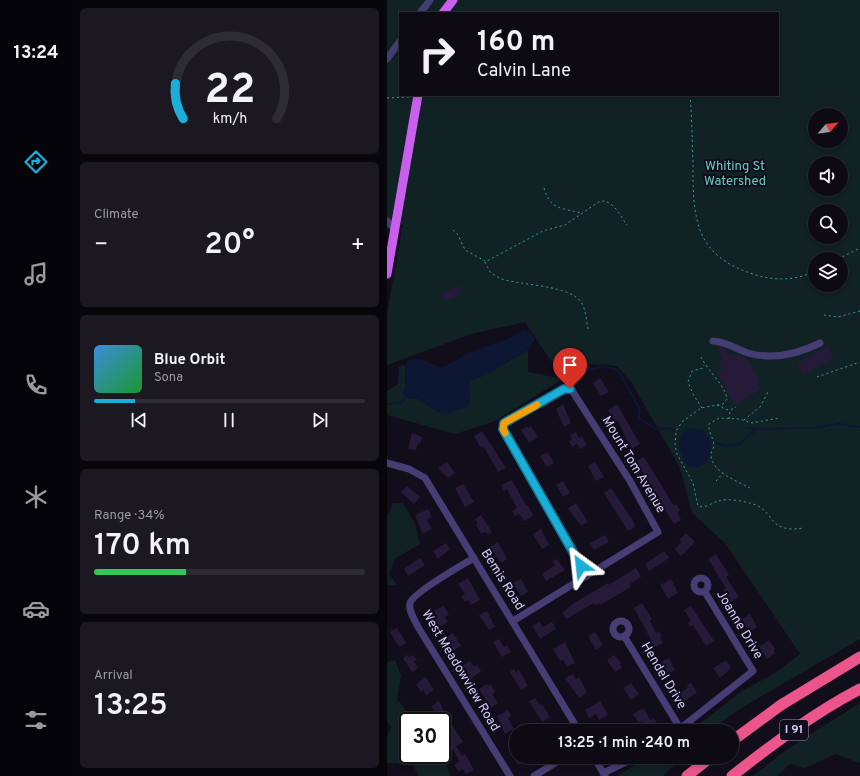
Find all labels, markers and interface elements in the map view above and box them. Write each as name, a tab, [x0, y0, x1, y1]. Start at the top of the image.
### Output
text: 160 m	[477, 25, 555, 61]
icon: right	[411, 28, 463, 80]
text: 13:24	[14, 42, 58, 65]
text: Calvin Lane	[477, 60, 571, 83]
text: 22	[204, 65, 255, 118]
north arrow	[808, 108, 848, 148]
map controls	[808, 108, 848, 292]
text: km/h	[212, 109, 247, 127]
icon: directions	[22, 148, 50, 176]
button: sound	[808, 156, 848, 196]
park label: Whiting St Watershed	[704, 159, 766, 190]
button: search	[808, 204, 848, 244]
text: Climate	[94, 207, 139, 223]
text: 20°	[204, 227, 255, 264]
text: −	[94, 232, 108, 259]
text: +	[351, 232, 365, 259]
button: layers	[808, 252, 848, 292]
icon: music	[22, 260, 50, 288]
pin	[553, 348, 587, 389]
text: Blue Orbit	[154, 351, 225, 370]
icon: arrive	[559, 354, 581, 376]
text: Sona	[154, 370, 183, 386]
icon: phone	[22, 371, 50, 399]
icon: previous	[128, 409, 150, 431]
icon: pause	[218, 409, 240, 431]
icon: next	[309, 409, 331, 431]
street label: Mount Tom Avenue	[598, 414, 668, 516]
icon: climate	[22, 483, 50, 511]
text: Range · 34%	[94, 508, 165, 524]
text: 170 km	[94, 528, 191, 565]
position arrow	[560, 545, 602, 587]
street label: Bemis Road	[477, 546, 527, 614]
street label: Joanne Drive	[712, 588, 766, 662]
icon: car	[22, 595, 50, 623]
street label: West Meadowview Road	[417, 607, 503, 735]
street label: Hendel Drive	[637, 640, 689, 712]
text: Arrival	[94, 668, 133, 684]
text: 13:25	[94, 688, 168, 725]
icon: filters	[22, 706, 50, 734]
speed limit sign: 30	[399, 712, 451, 764]
road number: I 91	[780, 720, 808, 740]
text: 13:25 · 1 min · 240 m	[558, 734, 690, 753]

